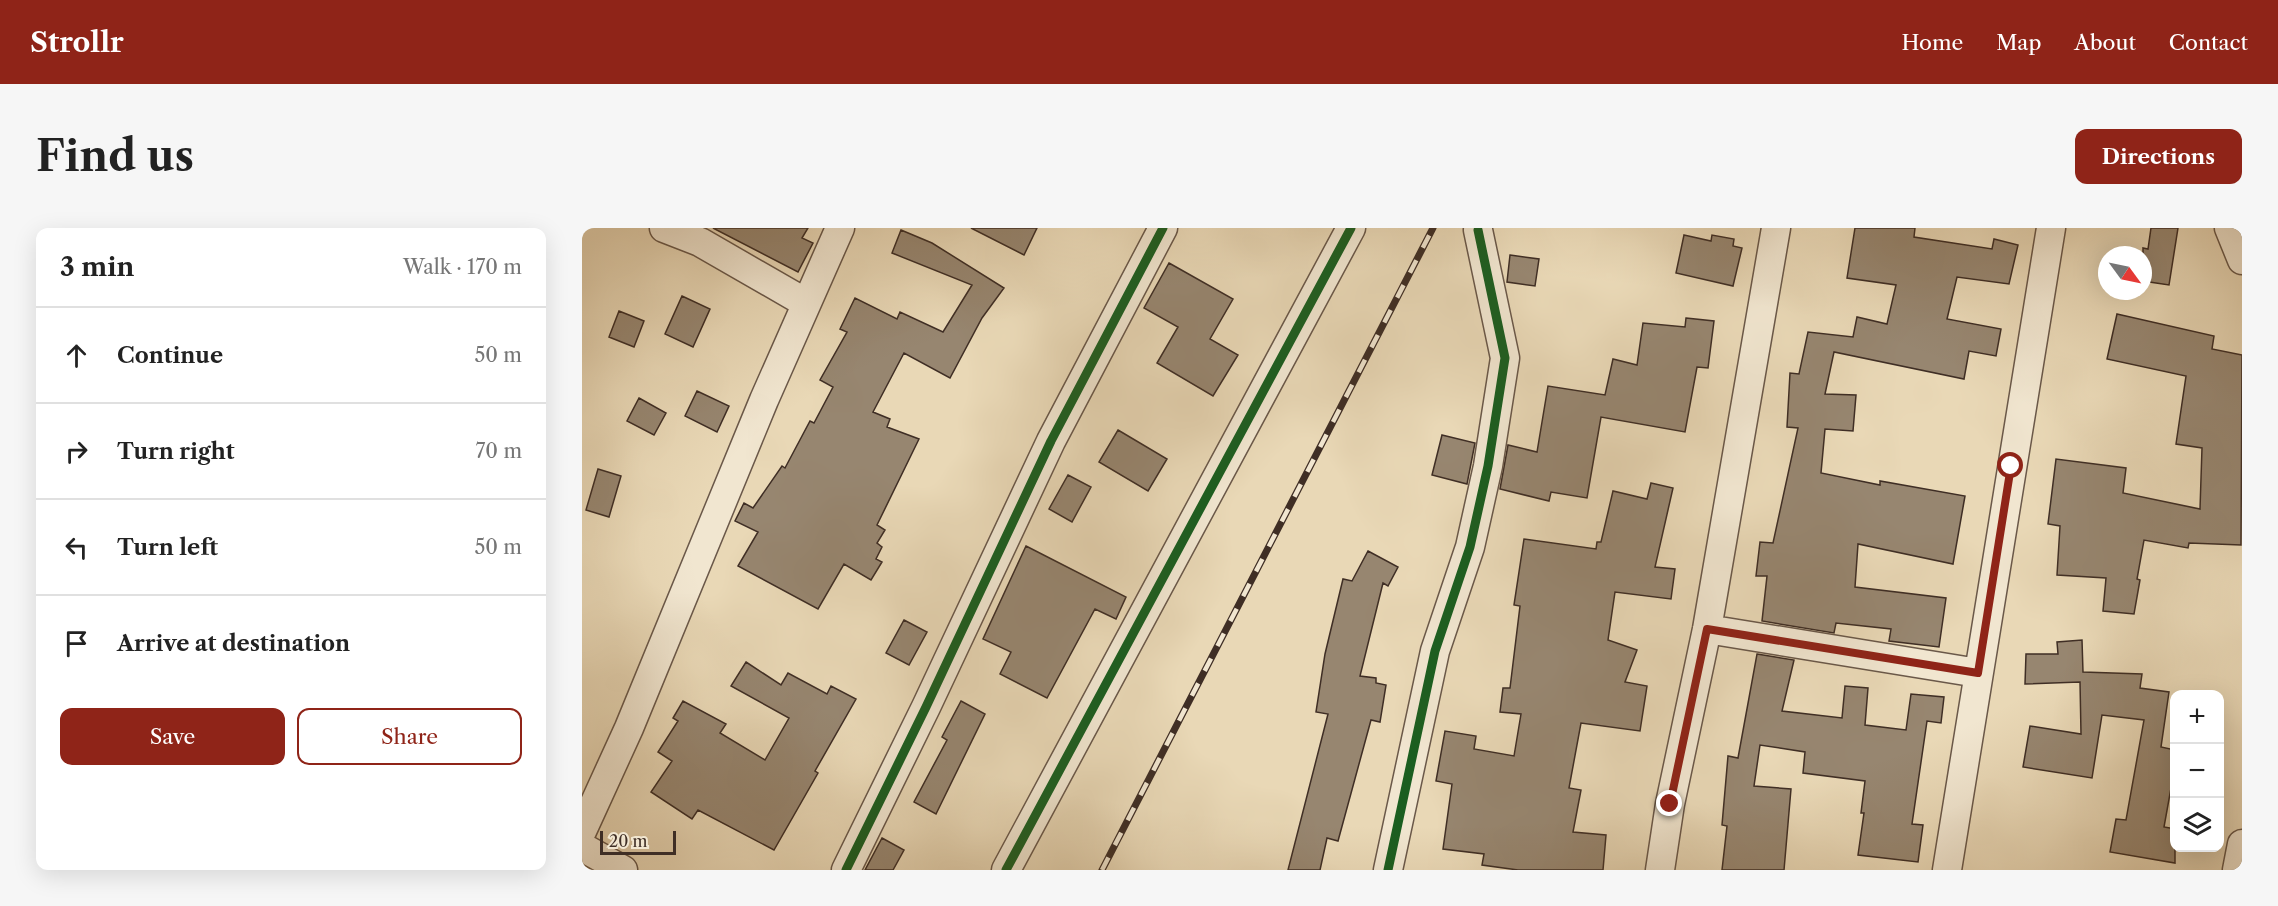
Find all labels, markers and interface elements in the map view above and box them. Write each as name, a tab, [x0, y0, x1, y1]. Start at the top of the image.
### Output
text: Strollr	[30, 25, 124, 59]
text: Home	[1902, 30, 1963, 55]
text: Map	[1996, 30, 2041, 55]
text: About	[2074, 30, 2136, 55]
text: Contact	[2169, 30, 2248, 55]
button: Directions	[2075, 129, 2242, 184]
text: Find us	[36, 130, 194, 182]
north arrow	[2098, 246, 2152, 300]
text: 3 min	[60, 251, 134, 283]
text: Walk · 170 m	[403, 255, 522, 279]
icon: ahead	[60, 339, 93, 372]
text: Continue	[117, 342, 223, 369]
text: 50 m	[475, 343, 522, 367]
icon: right	[60, 435, 93, 468]
text: Turn right	[117, 438, 235, 465]
text: 70 m	[476, 439, 522, 463]
route start	[1997, 452, 2023, 478]
icon: left	[60, 531, 93, 564]
text: Turn left	[117, 534, 218, 561]
text: 50 m	[475, 535, 522, 559]
icon: arrive	[60, 627, 93, 660]
text: Arrive at destination	[117, 630, 350, 657]
map controls	[2170, 690, 2224, 852]
button: +	[2170, 690, 2224, 744]
button: Save	[60, 708, 285, 765]
button: Share	[297, 708, 522, 765]
button: −	[2170, 744, 2224, 798]
route end	[1656, 790, 1682, 816]
button: layers	[2170, 798, 2224, 852]
scale bar	[600, 828, 676, 856]
text: 20 m	[609, 831, 648, 851]

